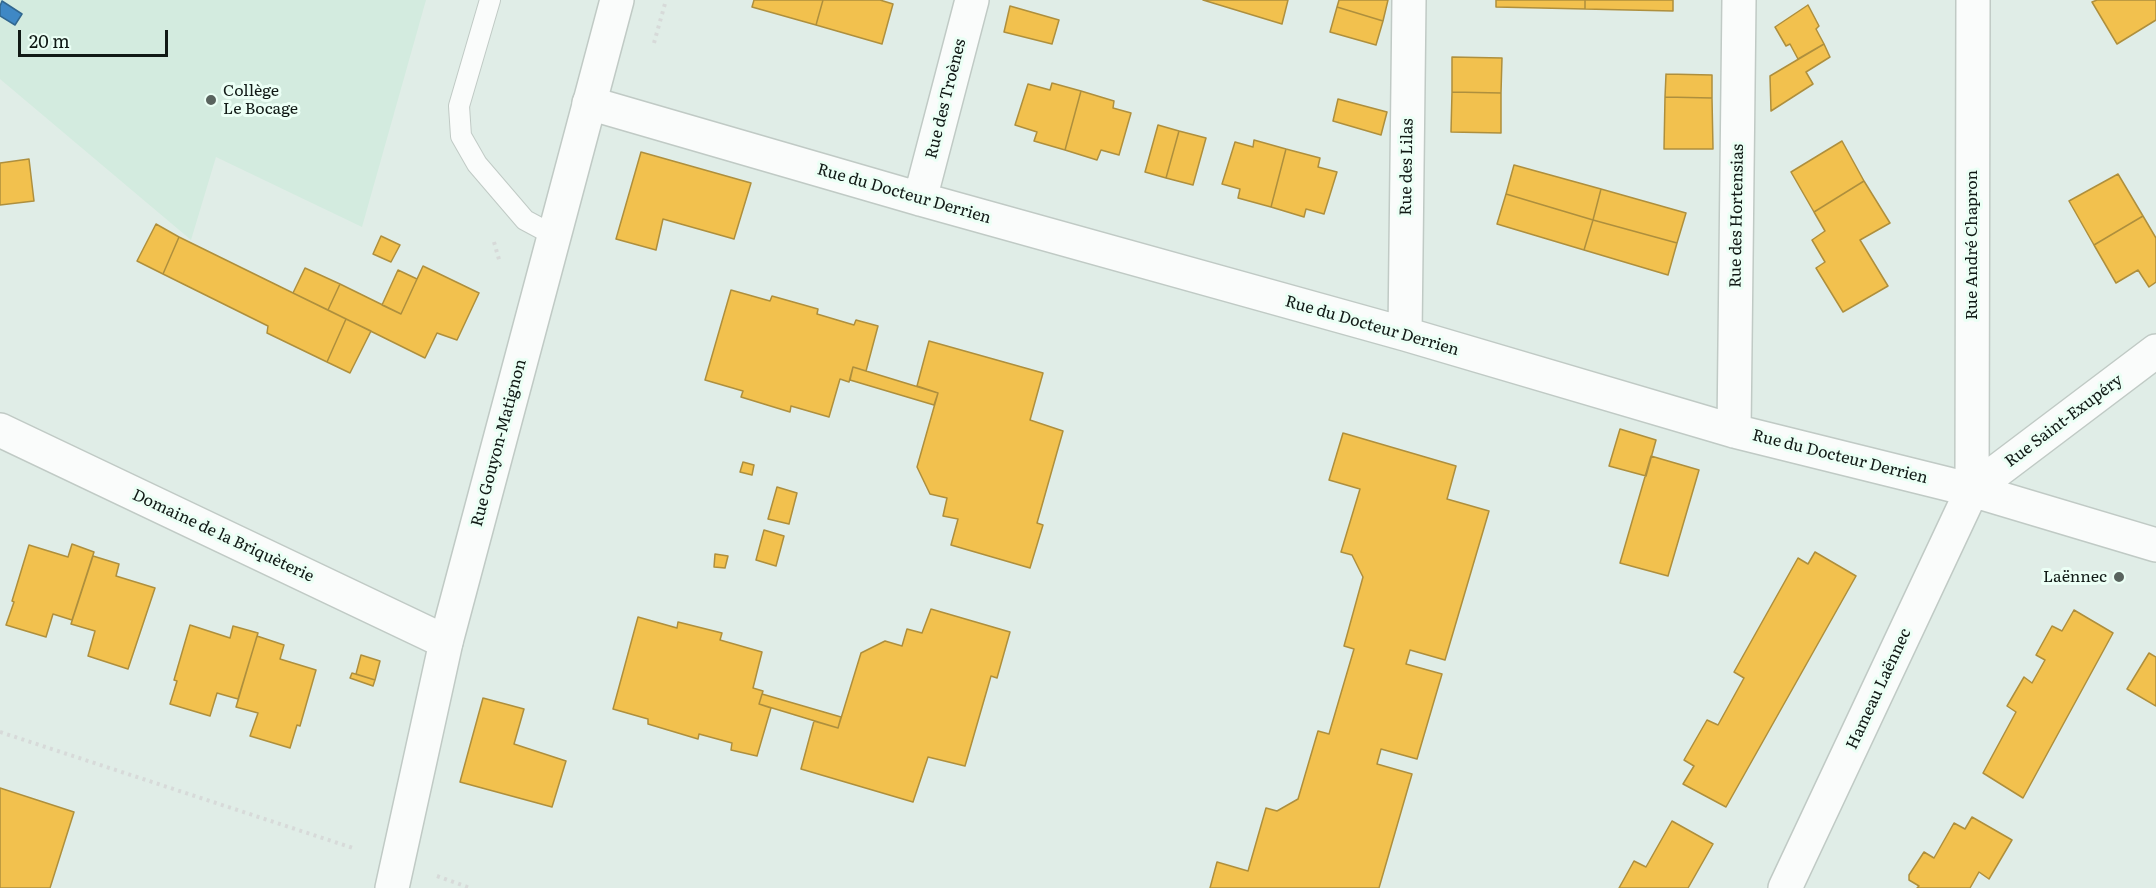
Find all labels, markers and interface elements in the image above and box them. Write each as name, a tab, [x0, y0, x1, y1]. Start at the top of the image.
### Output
scale bar	[21, 18, 171, 56]
text: 20 m	[29, 27, 70, 54]
street label: Rue des Troènes	[922, 37, 970, 161]
place label: Collège Le Bocage	[223, 81, 298, 119]
marker: Collège Le Bocage	[204, 93, 218, 107]
street label: Rue des Lilas	[1397, 118, 1417, 216]
street label: Rue des Hortensias	[1726, 144, 1748, 288]
street label: Rue du Docteur Derrien	[815, 160, 993, 228]
street label: Rue André Chapron	[1962, 170, 1982, 320]
street label: Rue du Docteur Derrien	[1283, 292, 1461, 360]
street label: Rue Gouyon-Matignon	[467, 357, 531, 529]
street label: Rue Saint-Exupéry	[2001, 371, 2127, 471]
street label: Rue du Docteur Derrien	[1750, 426, 1930, 488]
street label: Domaine de la Briquèterie	[129, 485, 317, 587]
place label: Laënnec	[2043, 567, 2107, 587]
marker: Laënnec	[2112, 570, 2126, 584]
street label: Hameau Laënnec	[1843, 625, 1915, 753]

